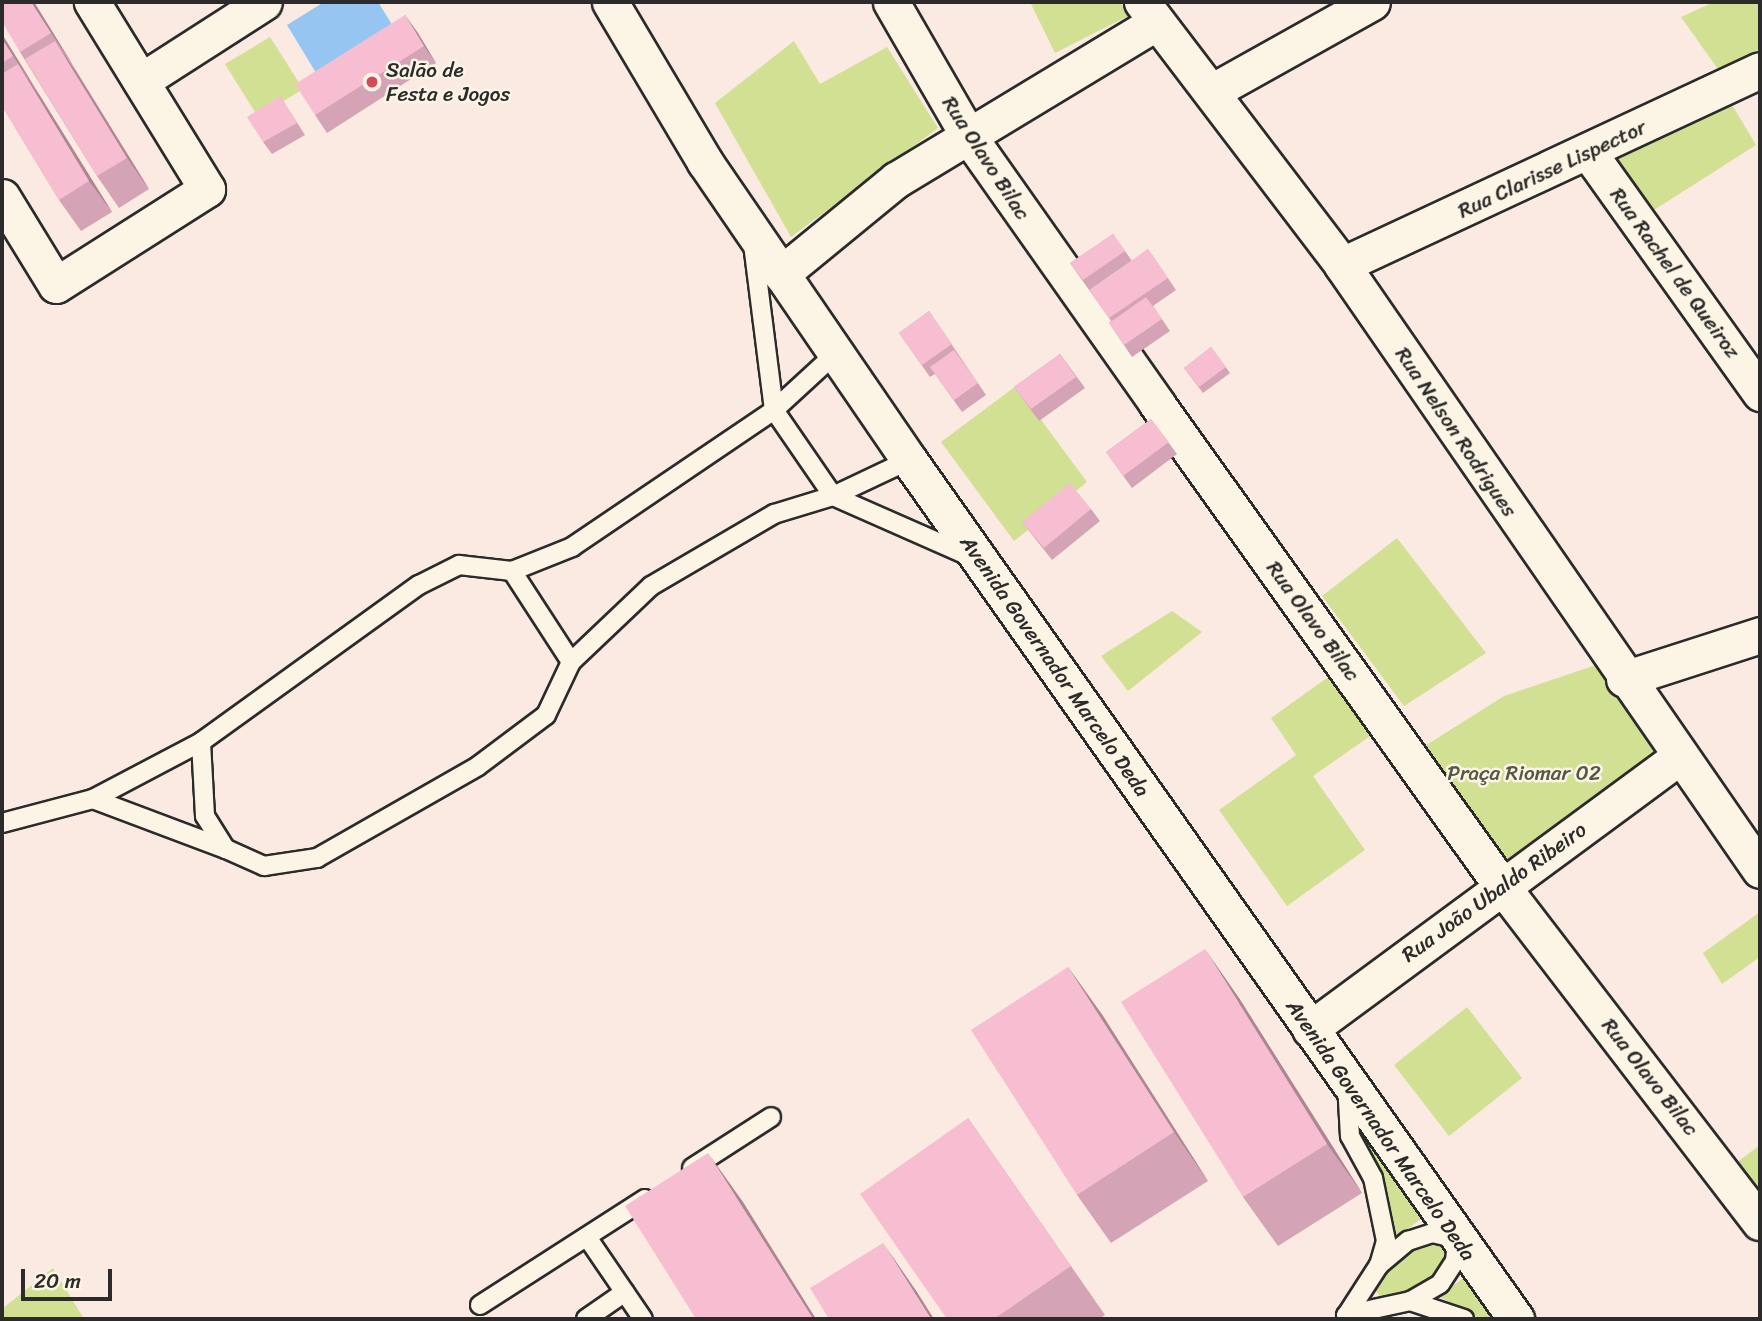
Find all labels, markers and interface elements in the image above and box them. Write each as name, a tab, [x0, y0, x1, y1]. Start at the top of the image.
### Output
place label: Salão de Festa e Jogos	[386, 57, 511, 107]
marker: Salão de Festa e Jogos	[364, 74, 380, 90]
street label: Rua Olavo Bilac	[937, 92, 1035, 224]
street label: Rua Clarisse Lispector	[1454, 115, 1650, 223]
street label: Rua Rachel de Queiroz	[1605, 183, 1745, 363]
street label: Rua Nelson Rodrigues	[1390, 342, 1522, 522]
street label: Avenida Governador Marcelo Deda	[955, 530, 1155, 802]
street label: Rua Olavo Bilac	[1261, 556, 1365, 686]
park label: Praça Riomar 02	[1447, 760, 1601, 786]
street label: Rua João Ubaldo Ribeiro	[1397, 816, 1591, 968]
street label: Avenida Governador Marcelo Deda	[1281, 994, 1481, 1266]
street label: Rua Olavo Bilac	[1596, 1013, 1704, 1141]
scale bar	[24, 1254, 116, 1298]
text: 20 m	[34, 1262, 81, 1300]

